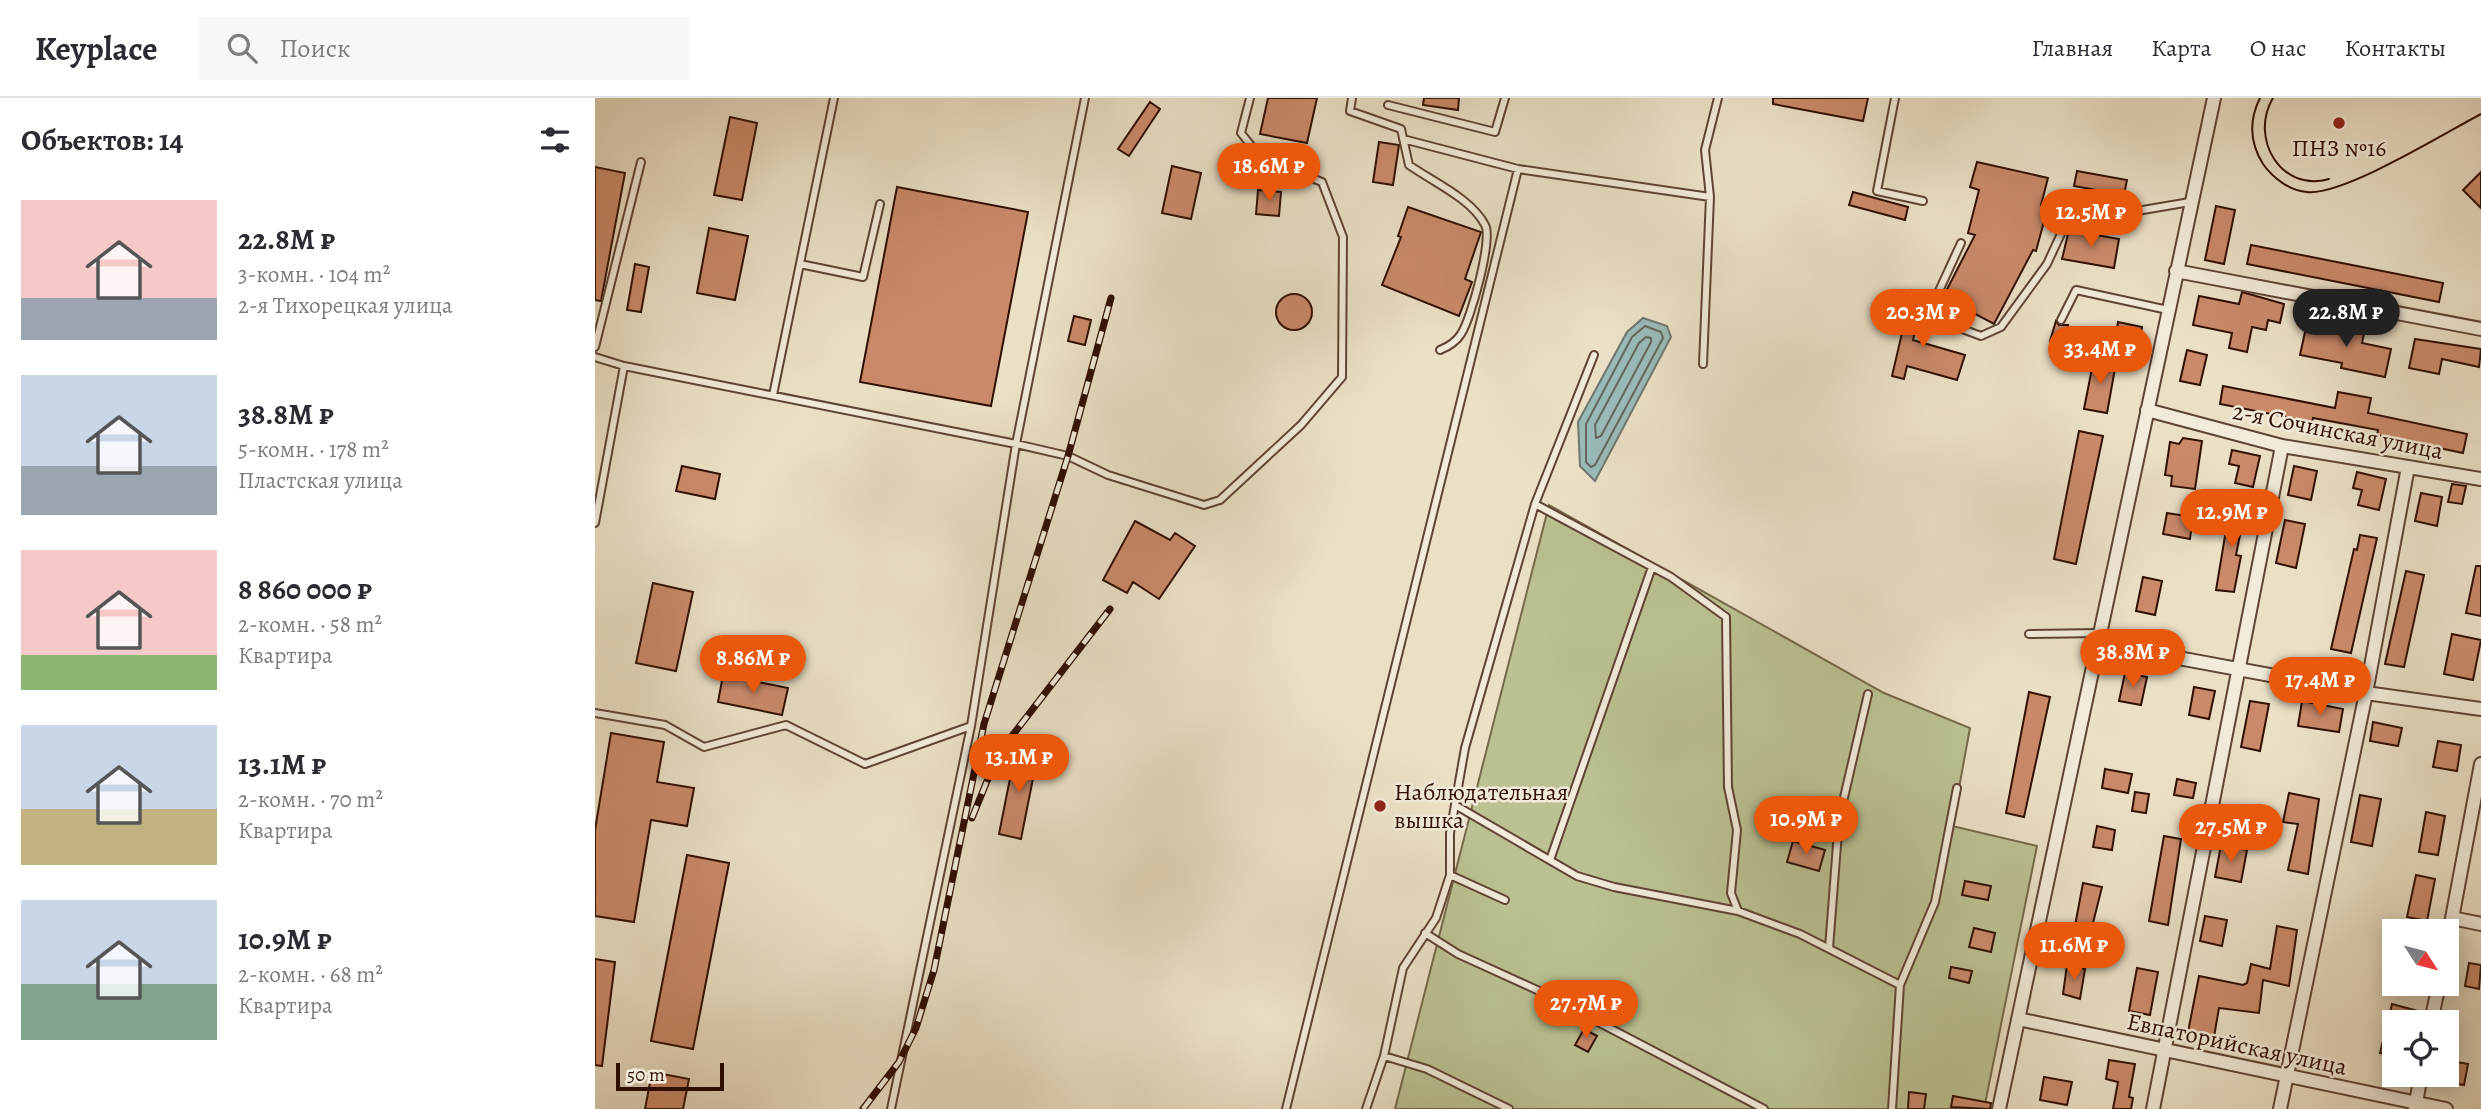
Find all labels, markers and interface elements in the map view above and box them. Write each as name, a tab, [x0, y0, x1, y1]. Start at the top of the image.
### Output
search box	[199, 17, 689, 80]
text: Keyplace	[35, 26, 157, 71]
icon: search	[223, 29, 261, 67]
text: Поиск	[279, 31, 351, 66]
text: Главная	[2032, 32, 2113, 64]
text: Карта	[2151, 32, 2212, 64]
text: О нас	[2250, 32, 2306, 64]
text: Контакты	[2344, 32, 2446, 64]
marker: ПНЗ №16	[2331, 115, 2347, 131]
text: Объектов: 14	[21, 120, 183, 160]
icon: filters	[536, 121, 574, 159]
place label: ПНЗ №16	[2292, 132, 2386, 164]
pin: 18.6M ₽	[1204, 144, 1334, 203]
text: 18.6M ₽	[1233, 150, 1305, 181]
pin: 12.5M ₽	[2026, 190, 2156, 249]
text: 12.5M ₽	[2056, 196, 2126, 227]
text: 22.8M ₽	[238, 219, 335, 259]
icon: home	[77, 228, 161, 312]
text: 3-комн. · 104 m²	[238, 259, 390, 290]
pin: 20.3M ₽	[1858, 289, 1988, 349]
pin: 22.8M ₽	[2281, 289, 2411, 349]
text: 2-я Тихорецкая улица	[238, 290, 453, 321]
text: 20.3M ₽	[1886, 296, 1960, 327]
text: 22.8M ₽	[2309, 296, 2383, 327]
pin: 33.4M ₽	[2035, 327, 2165, 386]
text: 33.4M ₽	[2064, 333, 2136, 364]
text: 38.8M ₽	[238, 394, 334, 434]
street label: 2-я Сочинская улица	[2230, 395, 2446, 467]
icon: home	[77, 403, 161, 487]
text: 5-комн. · 178 m²	[238, 434, 389, 465]
text: Пластская улица	[238, 465, 403, 496]
pin: 12.9M ₽	[2167, 490, 2297, 549]
text: 12.9M ₽	[2196, 496, 2268, 527]
text: 8 860 000 ₽	[238, 569, 372, 609]
icon: home	[77, 578, 161, 662]
text: 2-комн. · 58 m²	[238, 609, 382, 640]
pin: 38.8M ₽	[2068, 630, 2198, 689]
pin: 8.86M ₽	[688, 636, 818, 695]
text: 38.8M ₽	[2096, 636, 2170, 667]
text: Квартира	[238, 640, 333, 671]
text: 8.86M ₽	[716, 642, 790, 673]
pin: 17.4M ₽	[2255, 658, 2385, 717]
text: 17.4M ₽	[2285, 664, 2355, 695]
pin: 13.1M ₽	[954, 734, 1084, 794]
text: 13.1M ₽	[985, 741, 1053, 772]
text: 13.1M ₽	[238, 744, 326, 784]
icon: home	[77, 753, 161, 837]
place label: Наблюдательная вышка	[1394, 776, 1568, 836]
text: 2-комн. · 70 m²	[238, 784, 383, 815]
pin: 10.9M ₽	[1741, 796, 1871, 856]
marker: Наблюдательная вышка	[1372, 798, 1388, 814]
text: 10.9M ₽	[1770, 803, 1842, 834]
pin: 27.5M ₽	[2166, 804, 2296, 864]
text: 27.5M ₽	[2195, 811, 2267, 842]
text: Квартира	[238, 815, 333, 846]
text: 10.9M ₽	[238, 919, 332, 959]
north arrow	[2382, 919, 2459, 996]
map controls	[2382, 919, 2459, 1087]
pin: 11.6M ₽	[2009, 922, 2139, 982]
icon: home	[77, 928, 161, 1012]
text: 11.6M ₽	[2040, 929, 2108, 960]
text: 2-комн. · 68 m²	[238, 959, 383, 990]
pin: 27.7M ₽	[1521, 981, 1651, 1040]
text: 27.7M ₽	[1550, 987, 1622, 1018]
text: Квартира	[238, 990, 333, 1021]
street label: Евпаторийская улица	[2124, 1005, 2350, 1083]
button: locate	[2382, 1010, 2459, 1087]
scale bar	[616, 1060, 725, 1092]
text: 50 m	[627, 1062, 665, 1088]

